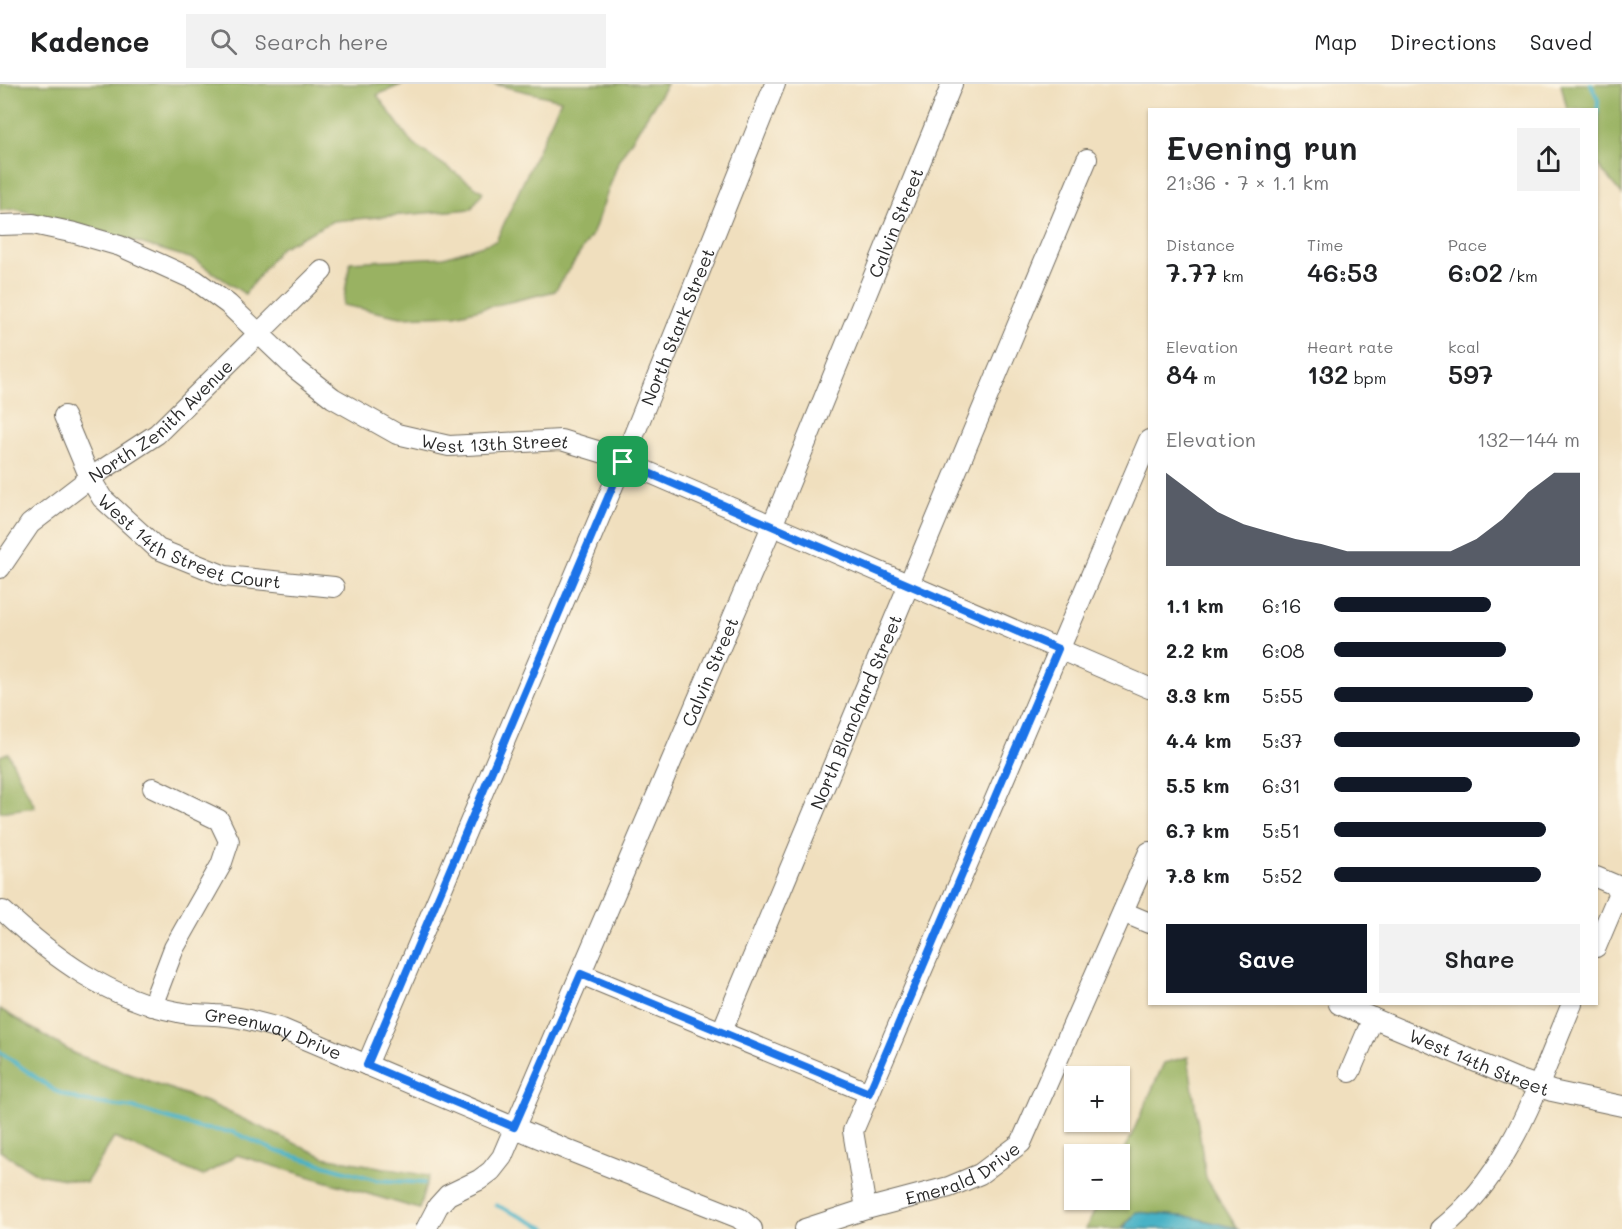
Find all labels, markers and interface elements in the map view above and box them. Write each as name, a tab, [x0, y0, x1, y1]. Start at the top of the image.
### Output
search box	[186, 14, 606, 68]
text: Kadence	[30, 23, 150, 59]
icon: search	[207, 25, 240, 58]
text: Search here	[255, 27, 388, 56]
text: Map	[1314, 28, 1357, 55]
text: Directions	[1390, 28, 1497, 55]
text: Saved	[1530, 28, 1592, 55]
text: Evening run	[1166, 125, 1358, 168]
button: share	[1517, 128, 1580, 191]
street label: Calvin Street	[862, 164, 929, 281]
text: 21:36 · 7 × 1.1 km	[1166, 169, 1329, 195]
text: Distance	[1166, 234, 1235, 255]
text: Time	[1307, 234, 1343, 255]
text: Pace	[1448, 234, 1487, 255]
street label: North Stark Street	[635, 244, 720, 409]
text: 7.77	[1166, 255, 1217, 289]
text: 46:53	[1307, 255, 1378, 289]
text: 6:02	[1448, 255, 1503, 289]
text: km	[1217, 265, 1244, 286]
text: /km	[1503, 265, 1538, 286]
text: Elevation	[1166, 336, 1238, 357]
text: Heart rate	[1307, 336, 1393, 357]
text: kcal	[1448, 336, 1480, 357]
street label: North Zenith Avenue	[84, 354, 238, 488]
text: 84	[1166, 357, 1198, 391]
text: 132	[1307, 357, 1349, 391]
text: 597	[1448, 357, 1493, 391]
text: m	[1198, 367, 1216, 388]
text: bpm	[1349, 367, 1386, 388]
text: Elevation	[1166, 426, 1256, 452]
text: 132–144 m	[1477, 426, 1580, 452]
street label: West 13th Street	[419, 428, 573, 458]
pin	[597, 436, 648, 487]
icon: arrive	[606, 445, 639, 478]
street label: West 14th Street Court	[93, 488, 282, 594]
text: 1.1 km	[1166, 592, 1224, 618]
text: 6:16	[1262, 592, 1301, 618]
street label: North Blanchard Street	[804, 611, 907, 813]
street label: Calvin Street	[676, 613, 744, 730]
text: 2.2 km	[1166, 637, 1228, 663]
text: 6:08	[1262, 637, 1305, 663]
text: 3.3 km	[1166, 682, 1230, 708]
text: 5:55	[1262, 682, 1303, 708]
text: 4.4 km	[1166, 727, 1231, 753]
text: 5:37	[1262, 727, 1303, 753]
text: 5.5 km	[1166, 772, 1229, 798]
text: 6:31	[1262, 772, 1301, 798]
text: 6.7 km	[1166, 817, 1229, 843]
text: 5:51	[1262, 817, 1300, 843]
text: 7.8 km	[1166, 862, 1230, 888]
text: 5:52	[1262, 862, 1303, 888]
button: Save	[1166, 924, 1367, 993]
button: Share	[1379, 924, 1580, 993]
street label: Greenway Drive	[204, 1002, 345, 1065]
street label: West 14th Street	[1406, 1023, 1553, 1101]
map controls	[1064, 1066, 1130, 1210]
button: +	[1064, 1066, 1130, 1132]
street label: Emerald Drive	[903, 1136, 1025, 1210]
button: −	[1064, 1144, 1130, 1210]

